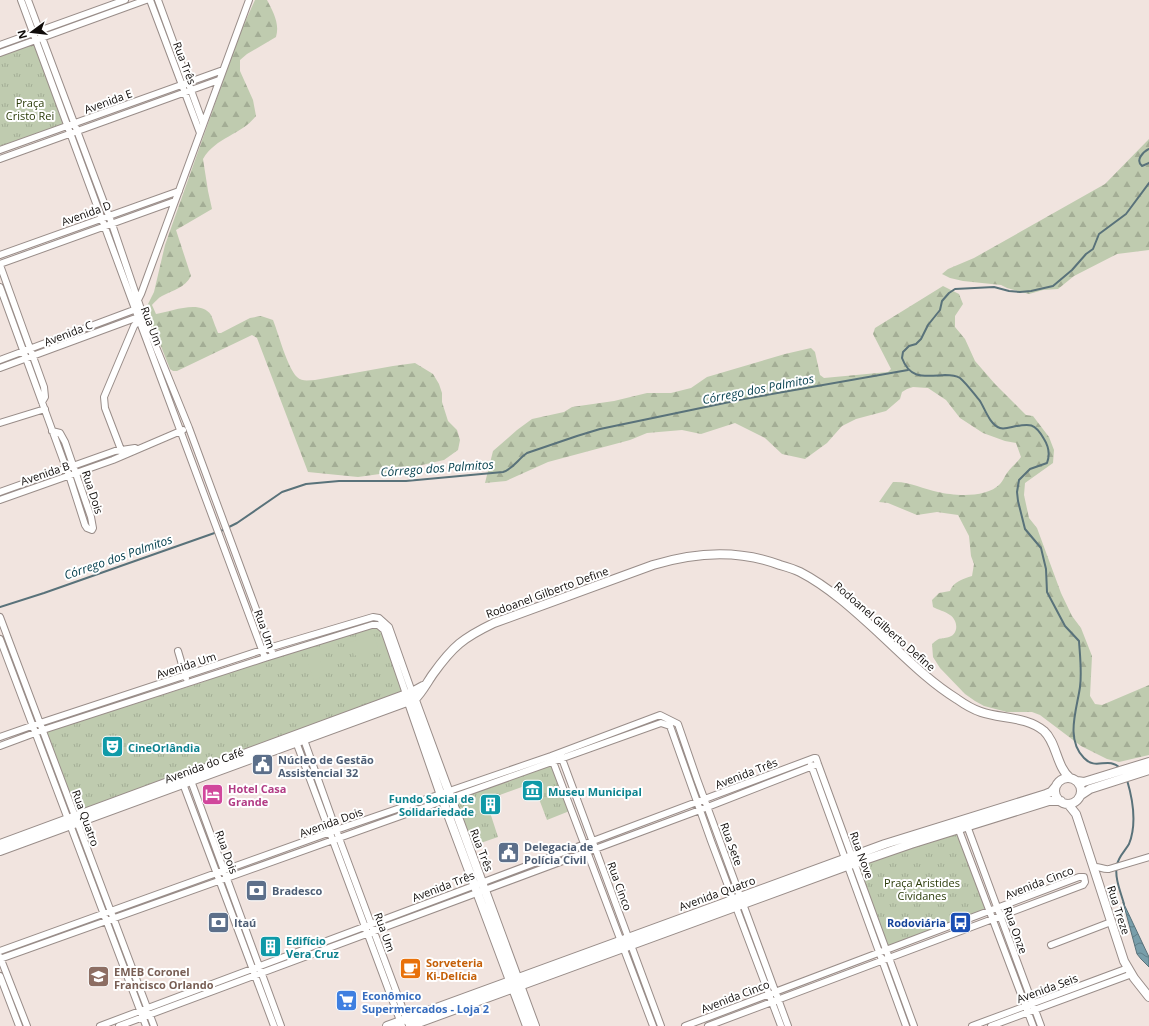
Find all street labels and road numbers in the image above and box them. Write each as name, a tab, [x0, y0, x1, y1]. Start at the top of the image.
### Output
street label: Rua Três	[170, 40, 200, 86]
street label: Avenida E	[82, 85, 134, 117]
street label: Avenida D	[59, 197, 113, 229]
street label: Rua Um	[138, 304, 166, 348]
street label: Avenida C	[42, 317, 94, 349]
street label: Avenida B	[18, 458, 72, 488]
street label: Rua Dois	[79, 468, 107, 516]
street label: Rodoanel Gilberto Define	[484, 563, 610, 621]
street label: Rodoanel Gilberto Define	[831, 578, 939, 674]
street label: Rua Um	[251, 607, 279, 651]
street label: Avenida Um	[154, 648, 218, 682]
street label: Avenida do Café	[162, 744, 246, 786]
street label: Avenida Três	[713, 754, 779, 792]
street label: Rua Quatro	[69, 788, 103, 849]
street label: Avenida Dois	[297, 804, 365, 840]
street label: Rua Sete	[717, 820, 747, 868]
street label: Rua Três	[467, 827, 497, 873]
street label: Rua Dois	[212, 828, 242, 876]
street label: Rua Nove	[847, 829, 877, 881]
street label: Rua Cinco	[604, 860, 636, 913]
street label: Avenida Cinco	[1003, 862, 1076, 902]
street label: Avenida Três	[410, 867, 476, 905]
street label: Avenida Quatro	[677, 872, 758, 914]
street label: Rua Treze	[1104, 884, 1134, 936]
street label: Rua Onze	[1001, 904, 1031, 956]
street label: Rua Um	[371, 910, 399, 954]
street label: Avenida Seis	[1014, 970, 1080, 1006]
street label: Avenida Cinco	[699, 976, 772, 1016]

